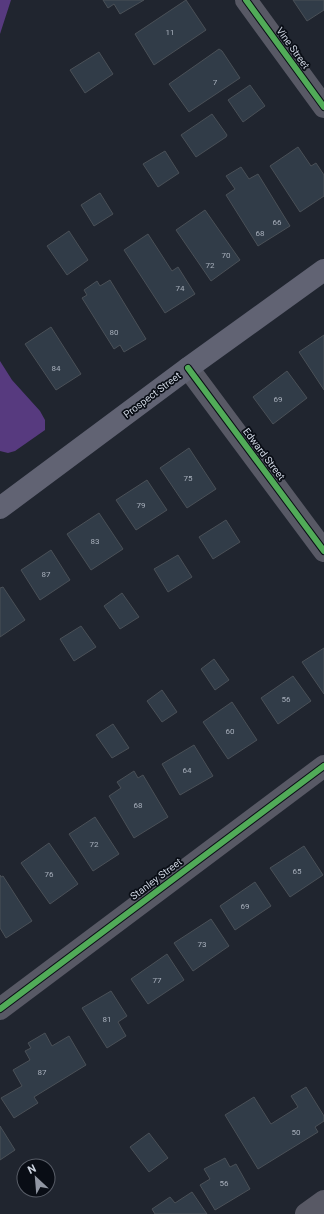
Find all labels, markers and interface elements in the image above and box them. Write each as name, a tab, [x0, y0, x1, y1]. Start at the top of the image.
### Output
street label: Vine Street	[274, 25, 312, 71]
house number: 11	[166, 28, 175, 37]
house number: 7	[213, 78, 218, 87]
house number: 66	[273, 218, 282, 227]
house number: 68	[256, 229, 265, 238]
house number: 70	[222, 251, 231, 260]
house number: 72	[206, 261, 215, 270]
house number: 74	[176, 284, 185, 293]
house number: 80	[110, 328, 119, 337]
house number: 84	[52, 364, 61, 373]
street label: Prospect Street	[121, 370, 183, 420]
house number: 69	[274, 395, 283, 404]
street label: Edward Street	[241, 426, 287, 482]
house number: 75	[184, 474, 193, 483]
house number: 79	[137, 501, 146, 510]
house number: 83	[91, 537, 100, 546]
house number: 87	[42, 570, 51, 579]
house number: 56	[282, 695, 291, 704]
house number: 60	[226, 727, 235, 736]
house number: 64	[183, 766, 192, 775]
house number: 68	[134, 801, 143, 810]
house number: 72	[90, 840, 99, 849]
street label: Stanley Street	[128, 856, 184, 902]
house number: 65	[293, 867, 302, 876]
house number: 76	[45, 870, 54, 879]
house number: 69	[241, 902, 250, 911]
house number: 73	[198, 940, 207, 949]
house number: 77	[153, 976, 162, 985]
house number: 81	[103, 1015, 112, 1024]
house number: 87	[38, 1068, 47, 1077]
house number: 50	[292, 1128, 301, 1137]
north arrow	[16, 1158, 56, 1198]
text: N	[25, 1162, 38, 1177]
house number: 56	[220, 1179, 229, 1188]

